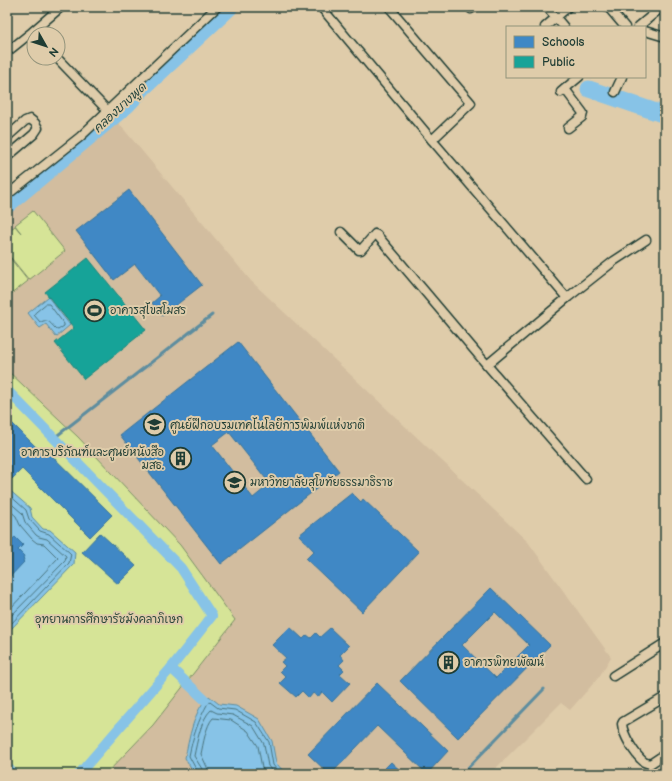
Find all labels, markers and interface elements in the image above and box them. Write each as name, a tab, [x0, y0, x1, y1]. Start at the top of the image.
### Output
north arrow	[26, 26, 66, 66]
legend	[506, 26, 646, 78]
text: Schools	[542, 35, 585, 50]
text: N	[46, 45, 61, 59]
text: Public	[542, 55, 575, 70]
water label: คลองบางพูด	[91, 79, 151, 137]
sports icon: อาคารสุโขสโมสร	[82, 297, 108, 323]
place label: อาคารสุโขสโมสร	[110, 302, 186, 319]
school or university icon: ศูนย์ฝึกอบรมเทคโนโลยีการพิมพ์แห่งชาติ	[142, 412, 168, 438]
place label: ศูนย์ฝึกอบรมเทคโนโลยีการพิมพ์แห่งชาติ	[170, 417, 365, 434]
place label: อาคารบริภัณฑ์และศูนย์หนังสือ มสธ.	[21, 444, 164, 472]
building icon: อาคารบริภัณฑ์และศูนย์หนังสือ มสธ.	[167, 445, 193, 471]
school or university icon: มหาวิทยาลัยสุโขทัยธรรมาธิราช	[222, 469, 248, 495]
place label: มหาวิทยาลัยสุโขทัยธรรมาธิราช	[250, 474, 393, 491]
park label: อุทยานการศึกษารัชมังคลาภิเษก	[35, 612, 183, 628]
building icon: อาคารพิทยพัฒน์	[436, 649, 462, 675]
place label: อาคารพิทยพัฒน์	[464, 654, 545, 669]

